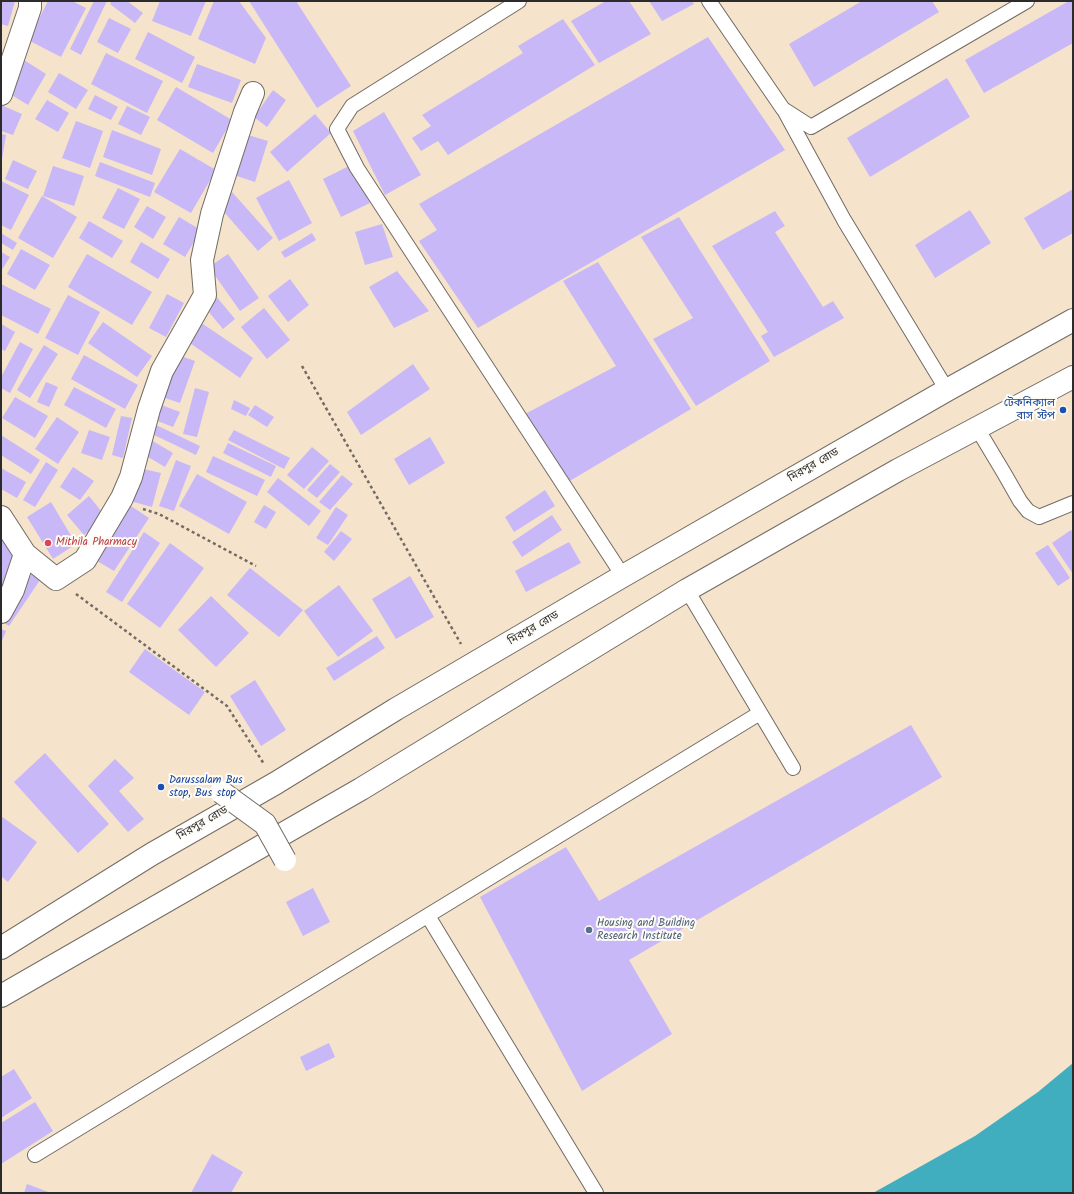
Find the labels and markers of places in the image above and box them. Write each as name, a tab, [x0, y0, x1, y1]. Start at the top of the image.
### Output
place label: টেকনিক্যাল বাস স্টপ	[1004, 397, 1055, 423]
marker: টেকনিক্যাল বাস স্টপ	[1058, 405, 1068, 415]
place label: Mithila Pharmacy	[56, 536, 137, 550]
marker: Mithila Pharmacy	[43, 538, 53, 548]
place label: Darussalam Bus stop, Bus stop	[169, 774, 243, 800]
marker: Darussalam Bus stop, Bus stop	[156, 782, 166, 792]
place label: Housing and Building Research Institute	[597, 917, 695, 943]
marker: Housing and Building Research Institute	[584, 925, 594, 935]

